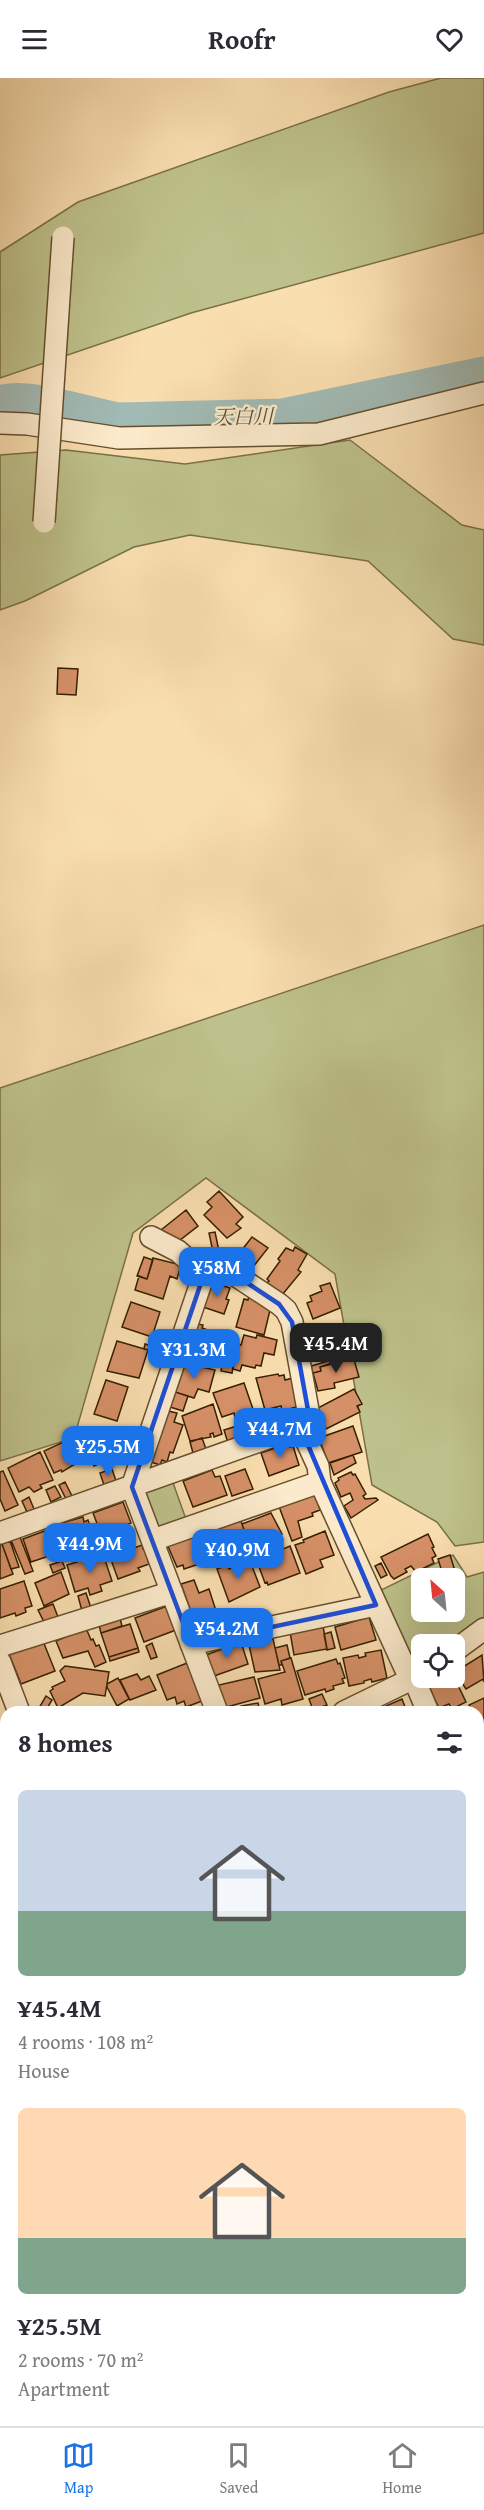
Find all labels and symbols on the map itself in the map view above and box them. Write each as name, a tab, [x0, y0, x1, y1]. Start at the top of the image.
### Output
water label: 天白川	[213, 401, 275, 431]
pin: ¥58M	[181, 1247, 253, 1298]
pin: ¥45.4M	[287, 1323, 385, 1374]
pin: ¥31.3M	[145, 1329, 243, 1380]
pin: ¥44.7M	[231, 1408, 329, 1459]
pin: ¥25.5M	[59, 1426, 157, 1477]
pin: ¥44.9M	[41, 1523, 139, 1574]
pin: ¥40.9M	[189, 1529, 287, 1580]
north arrow	[411, 1568, 465, 1622]
pin: ¥54.2M	[178, 1608, 276, 1659]

